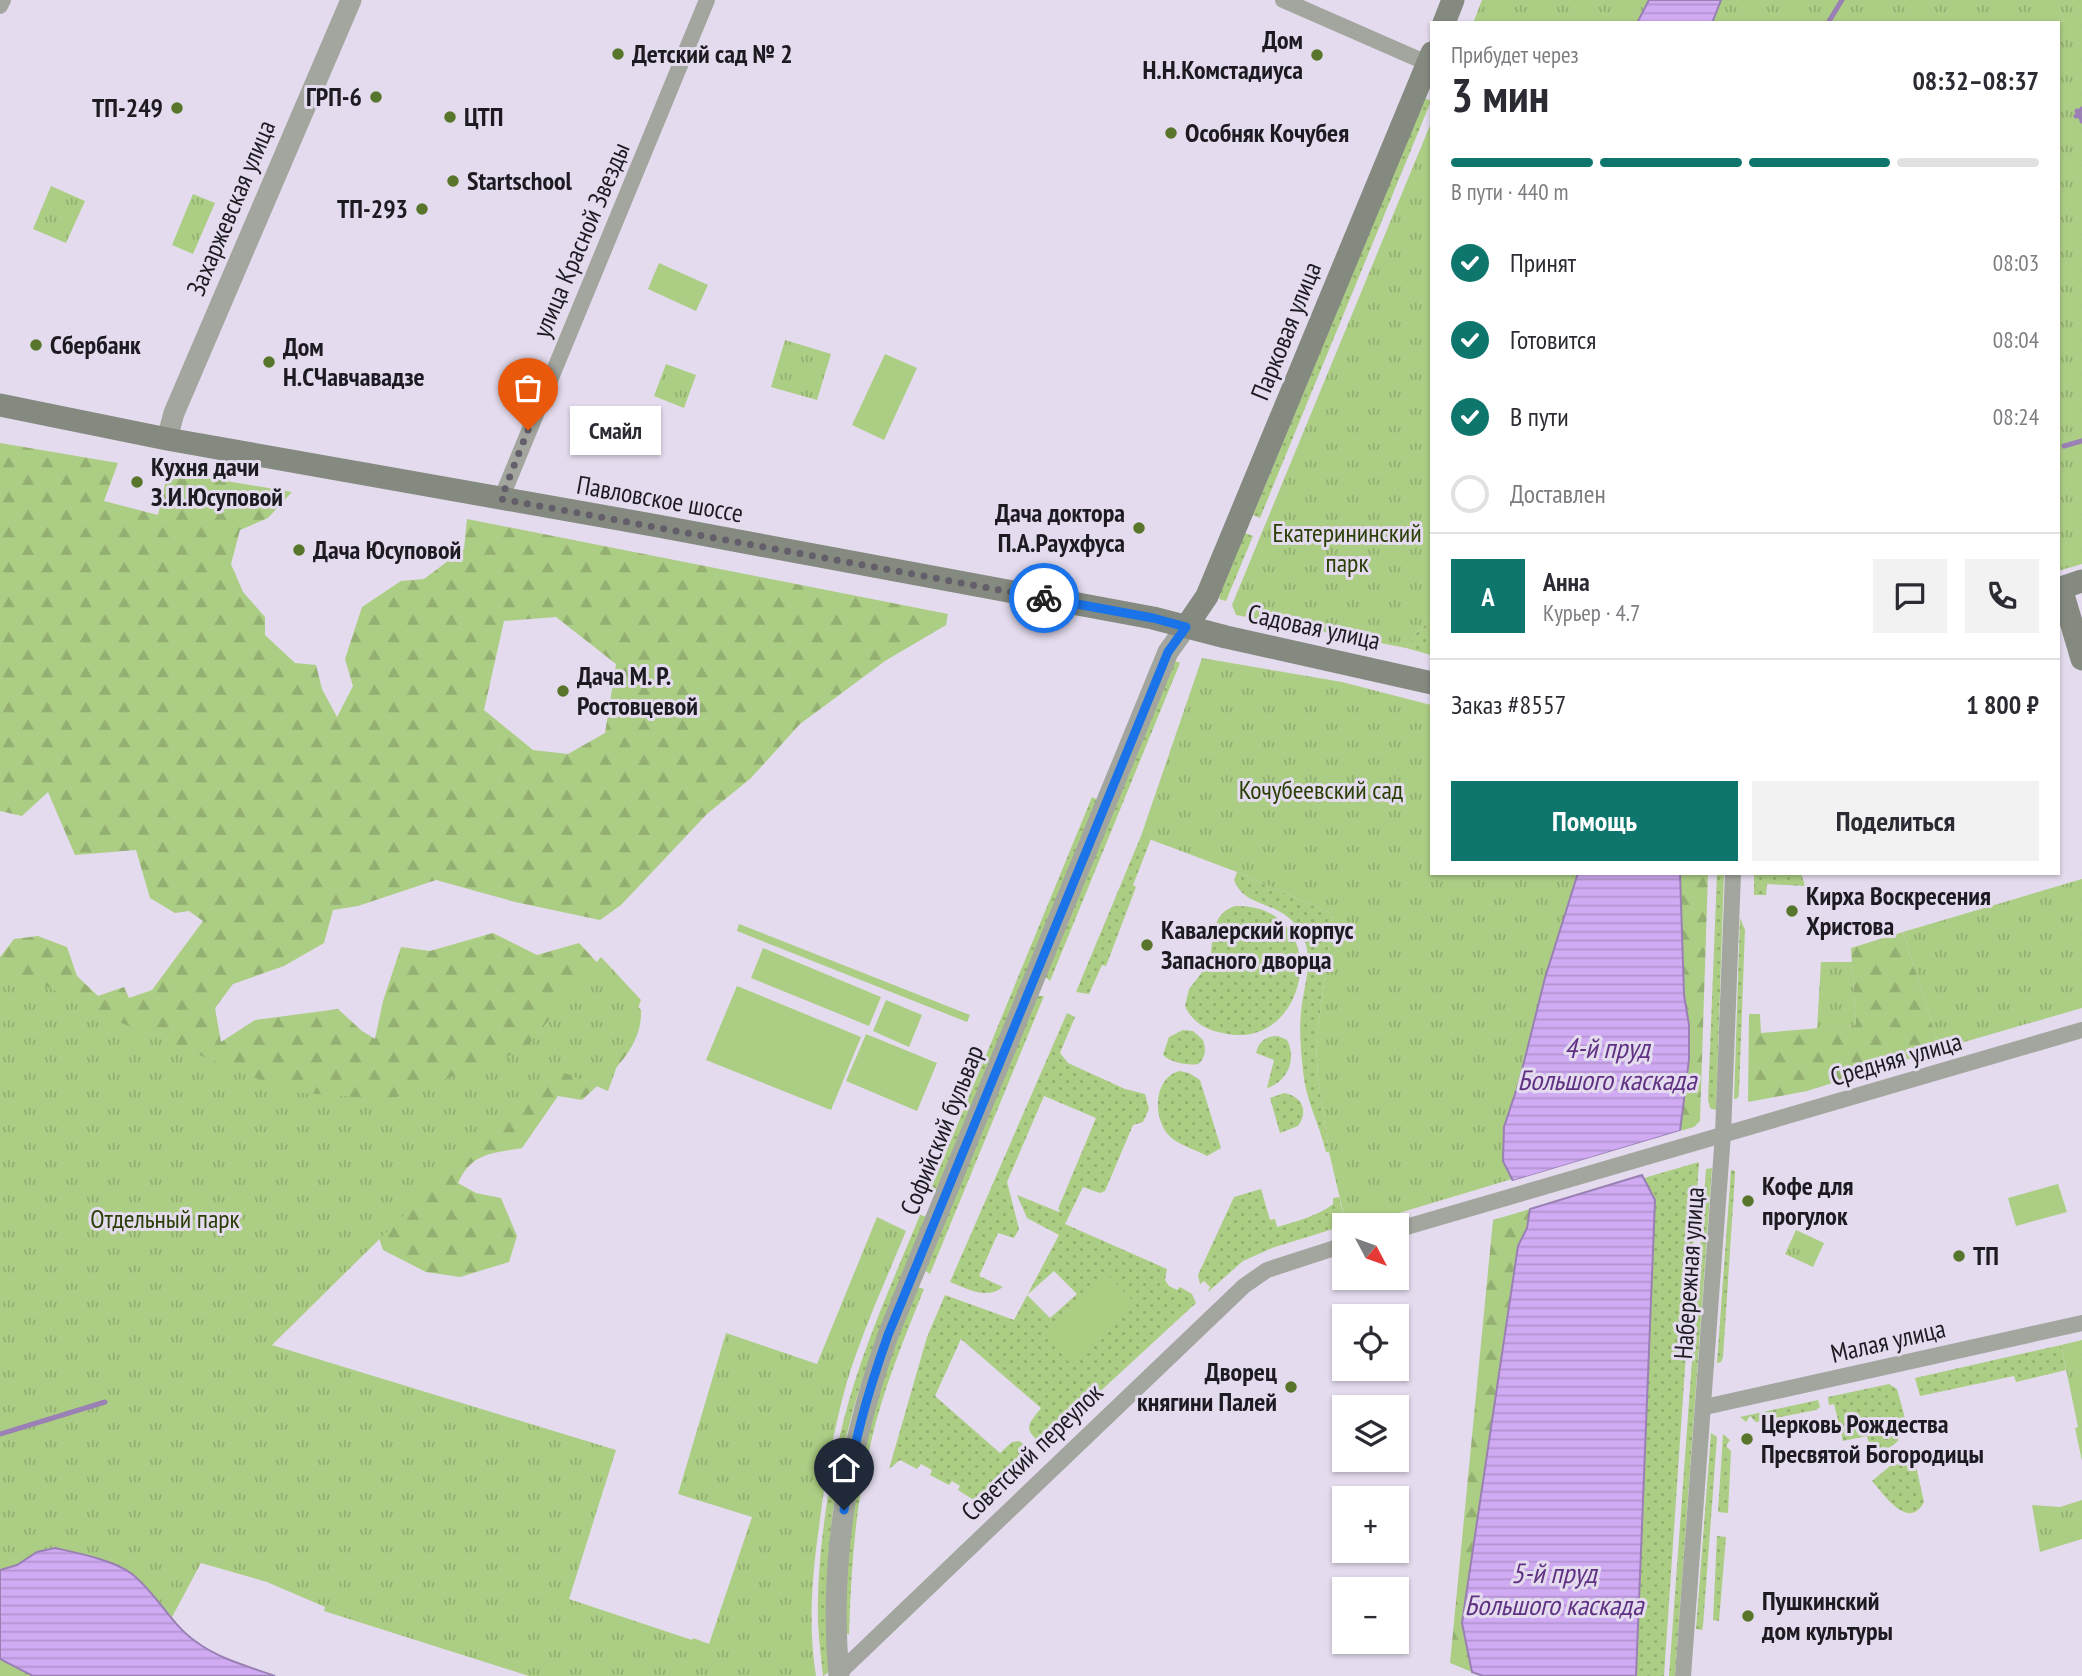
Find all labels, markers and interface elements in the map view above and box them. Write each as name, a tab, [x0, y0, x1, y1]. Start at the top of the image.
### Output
place label: Дом Н.Н.Комстадиуса	[1142, 23, 1303, 86]
place label: Детский сад № 2	[632, 37, 793, 70]
text: Прибудет через	[1451, 40, 1579, 69]
marker: Детский сад № 2	[610, 46, 626, 62]
marker: Дом Н.Н.Комстадиуса	[1309, 47, 1325, 63]
text: 08:32–08:37	[1912, 64, 2039, 97]
text: 3 мин	[1451, 65, 1549, 125]
place label: ГРП-6	[306, 80, 362, 113]
marker: ГРП-6	[368, 89, 384, 105]
place label: ТП-249	[92, 91, 163, 124]
marker: ТП-249	[169, 100, 185, 116]
place label: ЦТП	[464, 100, 503, 133]
marker: ЦТП	[442, 109, 458, 125]
street label: Захаржевская улица	[179, 115, 282, 301]
place label: Особняк Кочубея	[1185, 116, 1349, 149]
marker: Особняк Кочубея	[1163, 125, 1179, 141]
street label: улица Красной Звезды	[525, 137, 637, 342]
place label: Startschool	[467, 164, 573, 197]
marker: Startschool	[445, 173, 461, 189]
text: В пути · 440 m	[1451, 177, 1568, 206]
place label: ТП-293	[337, 192, 408, 225]
marker: ТП-293	[414, 201, 430, 217]
icon: check	[1451, 244, 1489, 282]
text: Принят	[1510, 246, 1576, 279]
text: 08:03	[1993, 248, 2039, 277]
street label: Парковая улица	[1243, 257, 1328, 405]
icon: check	[1451, 321, 1489, 359]
text: Готовится	[1510, 323, 1596, 356]
text: 08:04	[1993, 325, 2039, 354]
place label: Сбербанк	[50, 328, 141, 361]
place label: Дом Н.СЧавчавадзе	[283, 330, 425, 393]
marker: Сбербанк	[28, 337, 44, 353]
marker: Дом Н.СЧавчавадзе	[261, 354, 277, 370]
pin	[498, 358, 558, 430]
icon: bag	[509, 369, 547, 407]
icon: check	[1451, 398, 1489, 436]
text: В пути	[1510, 400, 1569, 433]
text: 08:24	[1993, 402, 2039, 431]
callout: Смайл	[570, 406, 661, 454]
text: Смайл	[589, 416, 642, 445]
place label: Кухня дачи З.И.Юсуповой	[151, 450, 283, 513]
street label: Павловское шоссе	[574, 468, 746, 529]
marker: Кухня дачи З.И.Юсуповой	[129, 474, 145, 490]
text: Доставлен	[1510, 477, 1606, 510]
place label: Дача доктора П.А.Раухфуса	[995, 496, 1125, 559]
park label: Екатерининский парк	[1272, 516, 1422, 579]
marker: Дача доктора П.А.Раухфуса	[1131, 520, 1147, 536]
place label: Дача Юсуповой	[313, 533, 461, 566]
marker: Дача Юсуповой	[291, 542, 307, 558]
button: chat	[1873, 559, 1947, 633]
button: phone	[1965, 559, 2039, 633]
courier	[1009, 563, 1079, 633]
text: Анна	[1543, 565, 1590, 598]
icon: bike	[1025, 579, 1063, 617]
text: А	[1481, 580, 1495, 613]
street label: Садовая улица	[1245, 596, 1383, 657]
text: Курьер · 4.7	[1543, 598, 1640, 627]
place label: Дача М. Р. Ростовцевой	[577, 659, 698, 722]
marker: Дача М. Р. Ростовцевой	[555, 683, 571, 699]
text: Заказ #8557	[1451, 688, 1566, 721]
text: 1 800 ₽	[1966, 688, 2039, 721]
park label: Кочубеевский сад	[1239, 773, 1403, 806]
button: Помощь	[1451, 781, 1738, 861]
button: Поделиться	[1752, 781, 2039, 861]
place label: Кирха Воскресения Христова	[1806, 879, 1991, 942]
marker: Кирха Воскресения Христова	[1784, 903, 1800, 919]
place label: Кавалерский корпус Запасного дворца	[1161, 913, 1354, 976]
marker: Кавалерский корпус Запасного дворца	[1139, 937, 1155, 953]
street label: Средняя улица	[1826, 1024, 1965, 1093]
water label: 4-й пруд Большого каскада	[1518, 1029, 1698, 1098]
street label: Софийский бульвар	[892, 1040, 991, 1220]
place label: Кофе для прогулок	[1762, 1169, 1853, 1232]
street label: Набережная улица	[1666, 1186, 1711, 1360]
marker: Кофе для прогулок	[1740, 1193, 1756, 1209]
park label: Отдельный парк	[90, 1202, 240, 1235]
north arrow	[1332, 1213, 1409, 1290]
map controls	[1332, 1213, 1409, 1654]
place label: ТП	[1973, 1239, 1999, 1272]
marker: ТП	[1951, 1248, 1967, 1264]
button: locate	[1332, 1304, 1409, 1381]
street label: Малая улица	[1827, 1311, 1948, 1370]
place label: Дворец княгини Палей	[1137, 1355, 1277, 1418]
street label: Советский переулок	[954, 1376, 1109, 1527]
marker: Дворец княгини Палей	[1283, 1379, 1299, 1395]
button: layers	[1332, 1395, 1409, 1472]
place label: Церковь Рождества Пресвятой Богородицы	[1761, 1407, 1984, 1470]
marker: Церковь Рождества Пресвятой Богородицы	[1739, 1431, 1755, 1447]
pin	[814, 1438, 874, 1510]
icon: home	[825, 1449, 863, 1487]
button: +	[1332, 1486, 1409, 1563]
water label: 5-й пруд Большого каскада	[1465, 1554, 1645, 1623]
button: −	[1332, 1577, 1409, 1654]
place label: Пушкинский дом культуры	[1761, 1584, 1893, 1647]
marker: Пушкинский дом культуры	[1740, 1608, 1756, 1624]

